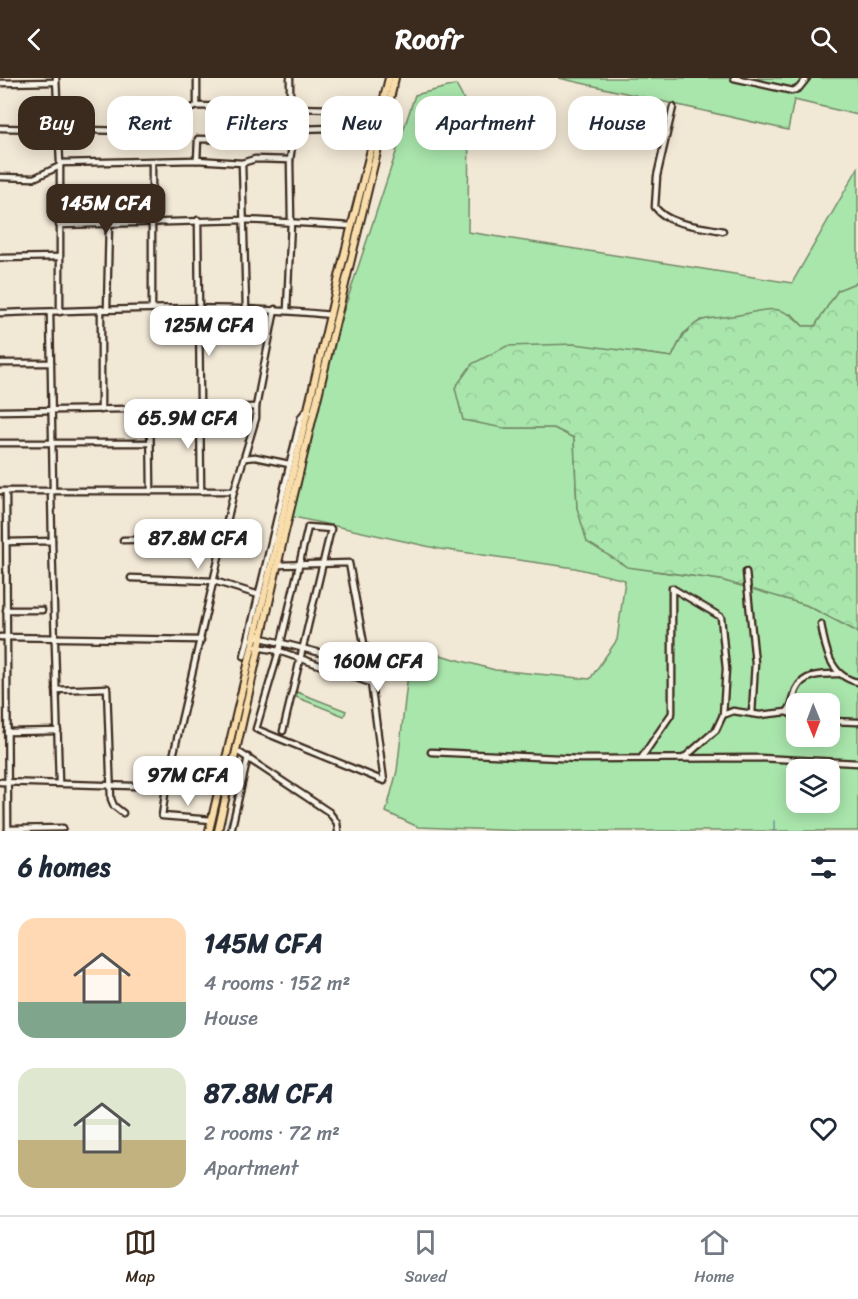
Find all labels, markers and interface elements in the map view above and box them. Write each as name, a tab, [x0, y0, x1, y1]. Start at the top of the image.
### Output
text: Roofr	[396, 15, 462, 63]
icon: back	[18, 23, 51, 56]
icon: search	[807, 23, 840, 56]
chip: Buy	[18, 96, 95, 150]
chip: Rent	[107, 96, 193, 150]
chip: Filters	[205, 96, 309, 150]
chip: New	[321, 96, 403, 150]
chip: Apartment	[415, 96, 556, 150]
chip: House	[568, 96, 667, 150]
pin: 145M CFA	[44, 184, 168, 235]
text: 145M CFA	[60, 186, 152, 221]
pin: 125M CFA	[147, 306, 271, 357]
text: 125M CFA	[164, 308, 254, 343]
pin: 65.9M CFA	[119, 399, 257, 450]
text: 65.9M CFA	[138, 401, 238, 436]
pin: 87.8M CFA	[129, 519, 267, 570]
text: 87.8M CFA	[148, 521, 248, 556]
pin: 160M CFA	[316, 642, 440, 693]
text: 160M CFA	[333, 644, 423, 679]
north arrow	[786, 693, 840, 747]
map controls	[786, 693, 840, 813]
pin: 97M CFA	[133, 756, 243, 807]
text: 97M CFA	[147, 758, 229, 793]
button: layers	[786, 759, 840, 813]
text: 6 homes	[18, 844, 110, 890]
icon: filters	[807, 851, 840, 884]
text: 145M CFA	[204, 920, 323, 966]
icon: home	[66, 942, 138, 1014]
icon: heart	[807, 962, 840, 995]
text: 4 rooms · 152 m²	[204, 966, 350, 1001]
text: House	[204, 1001, 258, 1036]
text: 87.8M CFA	[204, 1070, 333, 1116]
icon: home	[66, 1092, 138, 1164]
icon: heart	[807, 1112, 840, 1145]
text: 2 rooms · 72 m²	[204, 1116, 340, 1151]
text: Apartment	[204, 1151, 298, 1186]
tab: Map	[124, 1226, 157, 1291]
tab: Saved	[404, 1226, 447, 1291]
tab: Home	[694, 1226, 734, 1291]

